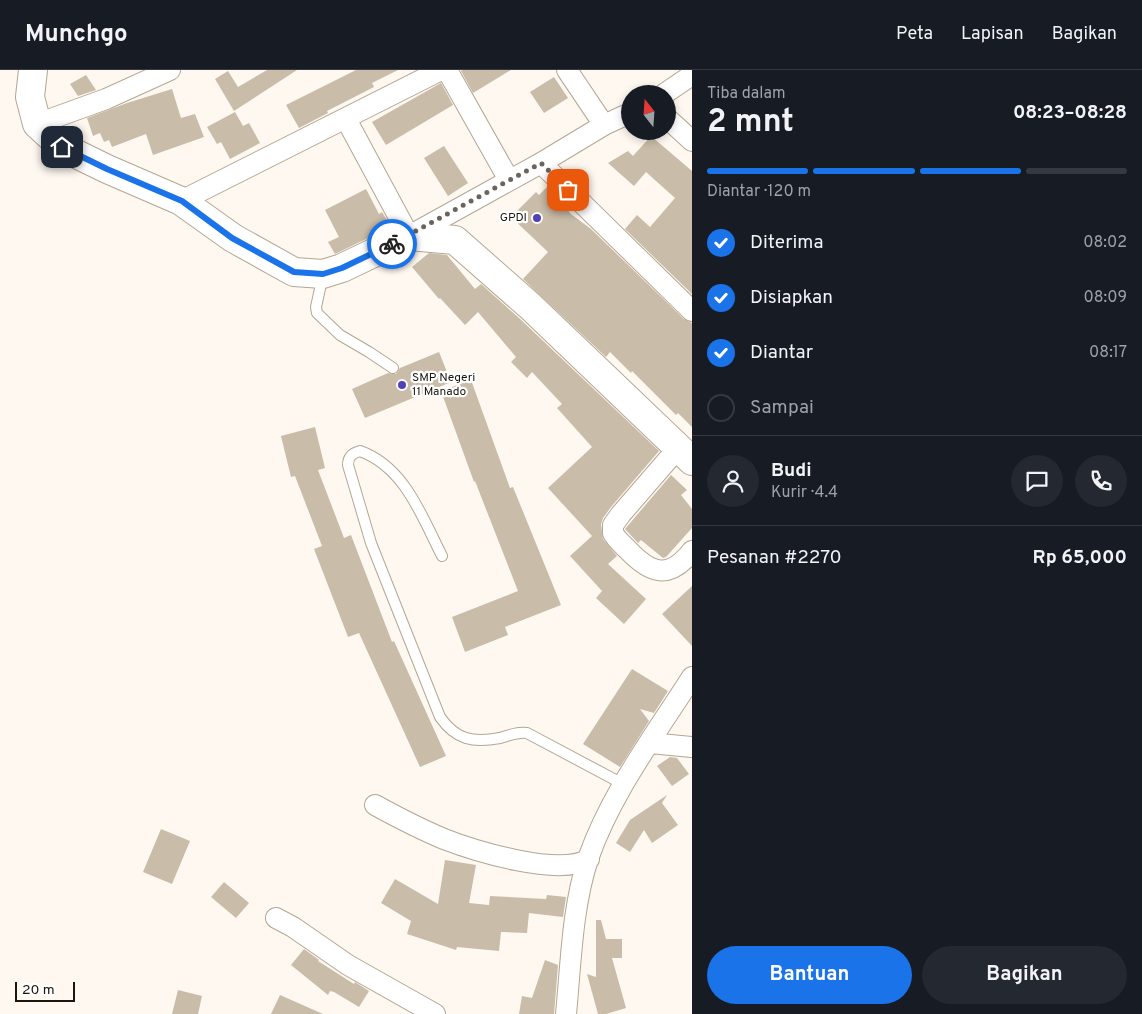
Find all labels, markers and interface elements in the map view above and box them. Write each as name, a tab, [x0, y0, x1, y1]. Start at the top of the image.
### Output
text: Munchgo	[25, 20, 128, 50]
text: Peta	[896, 23, 933, 46]
text: Lapisan	[961, 23, 1024, 46]
text: Bagikan	[1052, 23, 1117, 46]
text: Tiba dalam	[707, 84, 786, 104]
north arrow	[621, 85, 676, 140]
map controls	[621, 85, 676, 140]
text: 08:23–08:28	[1013, 101, 1127, 125]
text: 2 mnt	[707, 103, 794, 143]
pin	[41, 126, 83, 168]
icon: home	[48, 133, 76, 161]
pin	[547, 169, 589, 211]
icon: bag	[554, 176, 582, 204]
text: Diantar · 120 m	[707, 182, 811, 202]
place label: GPDI	[500, 210, 527, 226]
marker: GPDI	[531, 212, 543, 224]
courier	[367, 219, 417, 269]
icon: check	[707, 229, 735, 257]
icon: bike	[378, 230, 406, 258]
text: Diterima	[750, 231, 824, 255]
text: 08:02	[1083, 233, 1127, 253]
icon: check	[707, 284, 735, 312]
text: Disiapkan	[750, 286, 833, 310]
text: 08:09	[1084, 288, 1127, 308]
icon: check	[707, 339, 735, 367]
text: Diantar	[750, 341, 813, 365]
text: 08:17	[1089, 343, 1127, 363]
place label: SMP Negeri 11 Manado	[412, 370, 475, 400]
marker: SMP Negeri 11 Manado	[396, 379, 408, 391]
text: Sampai	[750, 396, 814, 420]
button: person	[707, 455, 759, 507]
button: chat	[1011, 455, 1063, 507]
button: phone	[1075, 455, 1127, 507]
text: Budi	[771, 459, 812, 483]
text: Kurir · 4.4	[771, 483, 838, 503]
text: Pesanan #2270	[707, 546, 842, 570]
text: Rp 65,000	[1033, 546, 1127, 570]
button: Bantuan	[707, 946, 912, 1004]
button: Bagikan	[922, 946, 1127, 1004]
scale bar	[15, 979, 75, 1002]
text: 20 m	[22, 982, 55, 999]

